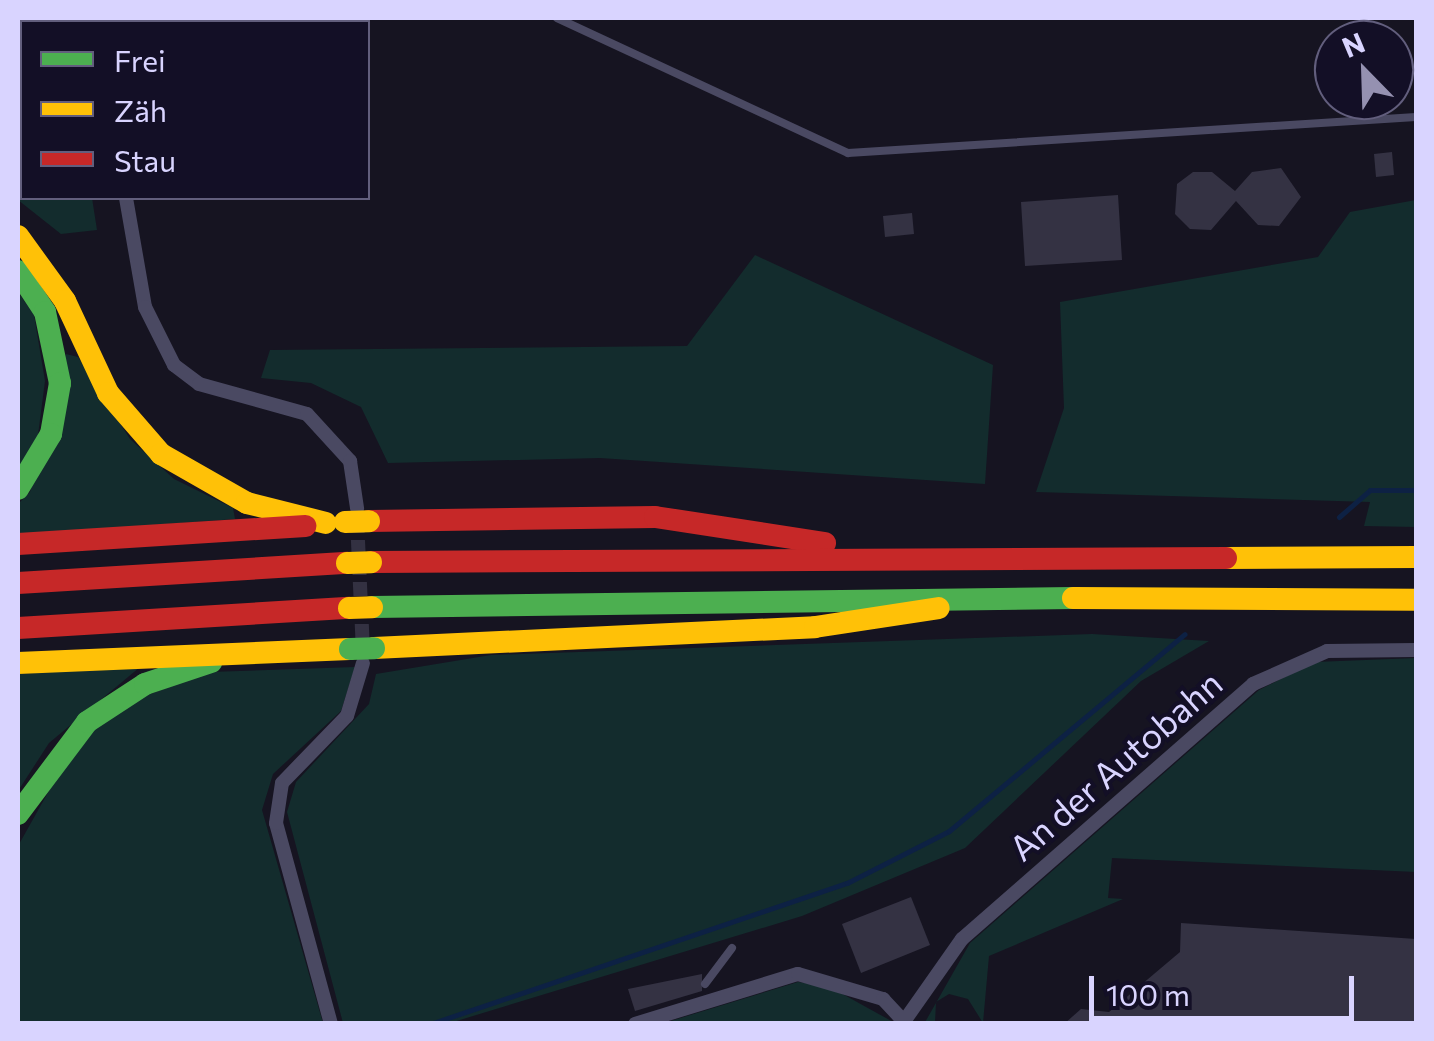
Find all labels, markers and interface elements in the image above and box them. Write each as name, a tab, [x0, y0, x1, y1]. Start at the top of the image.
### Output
legend	[20, 20, 370, 200]
north arrow	[1314, 20, 1414, 120]
text: N	[1337, 24, 1369, 64]
text: Frei	[114, 41, 166, 78]
text: Zäh	[114, 91, 167, 128]
text: Stau	[114, 141, 176, 178]
street label: An der Autobahn	[1000, 661, 1230, 869]
scale bar	[1094, 956, 1359, 1018]
text: 100 m	[1106, 975, 1190, 1012]

